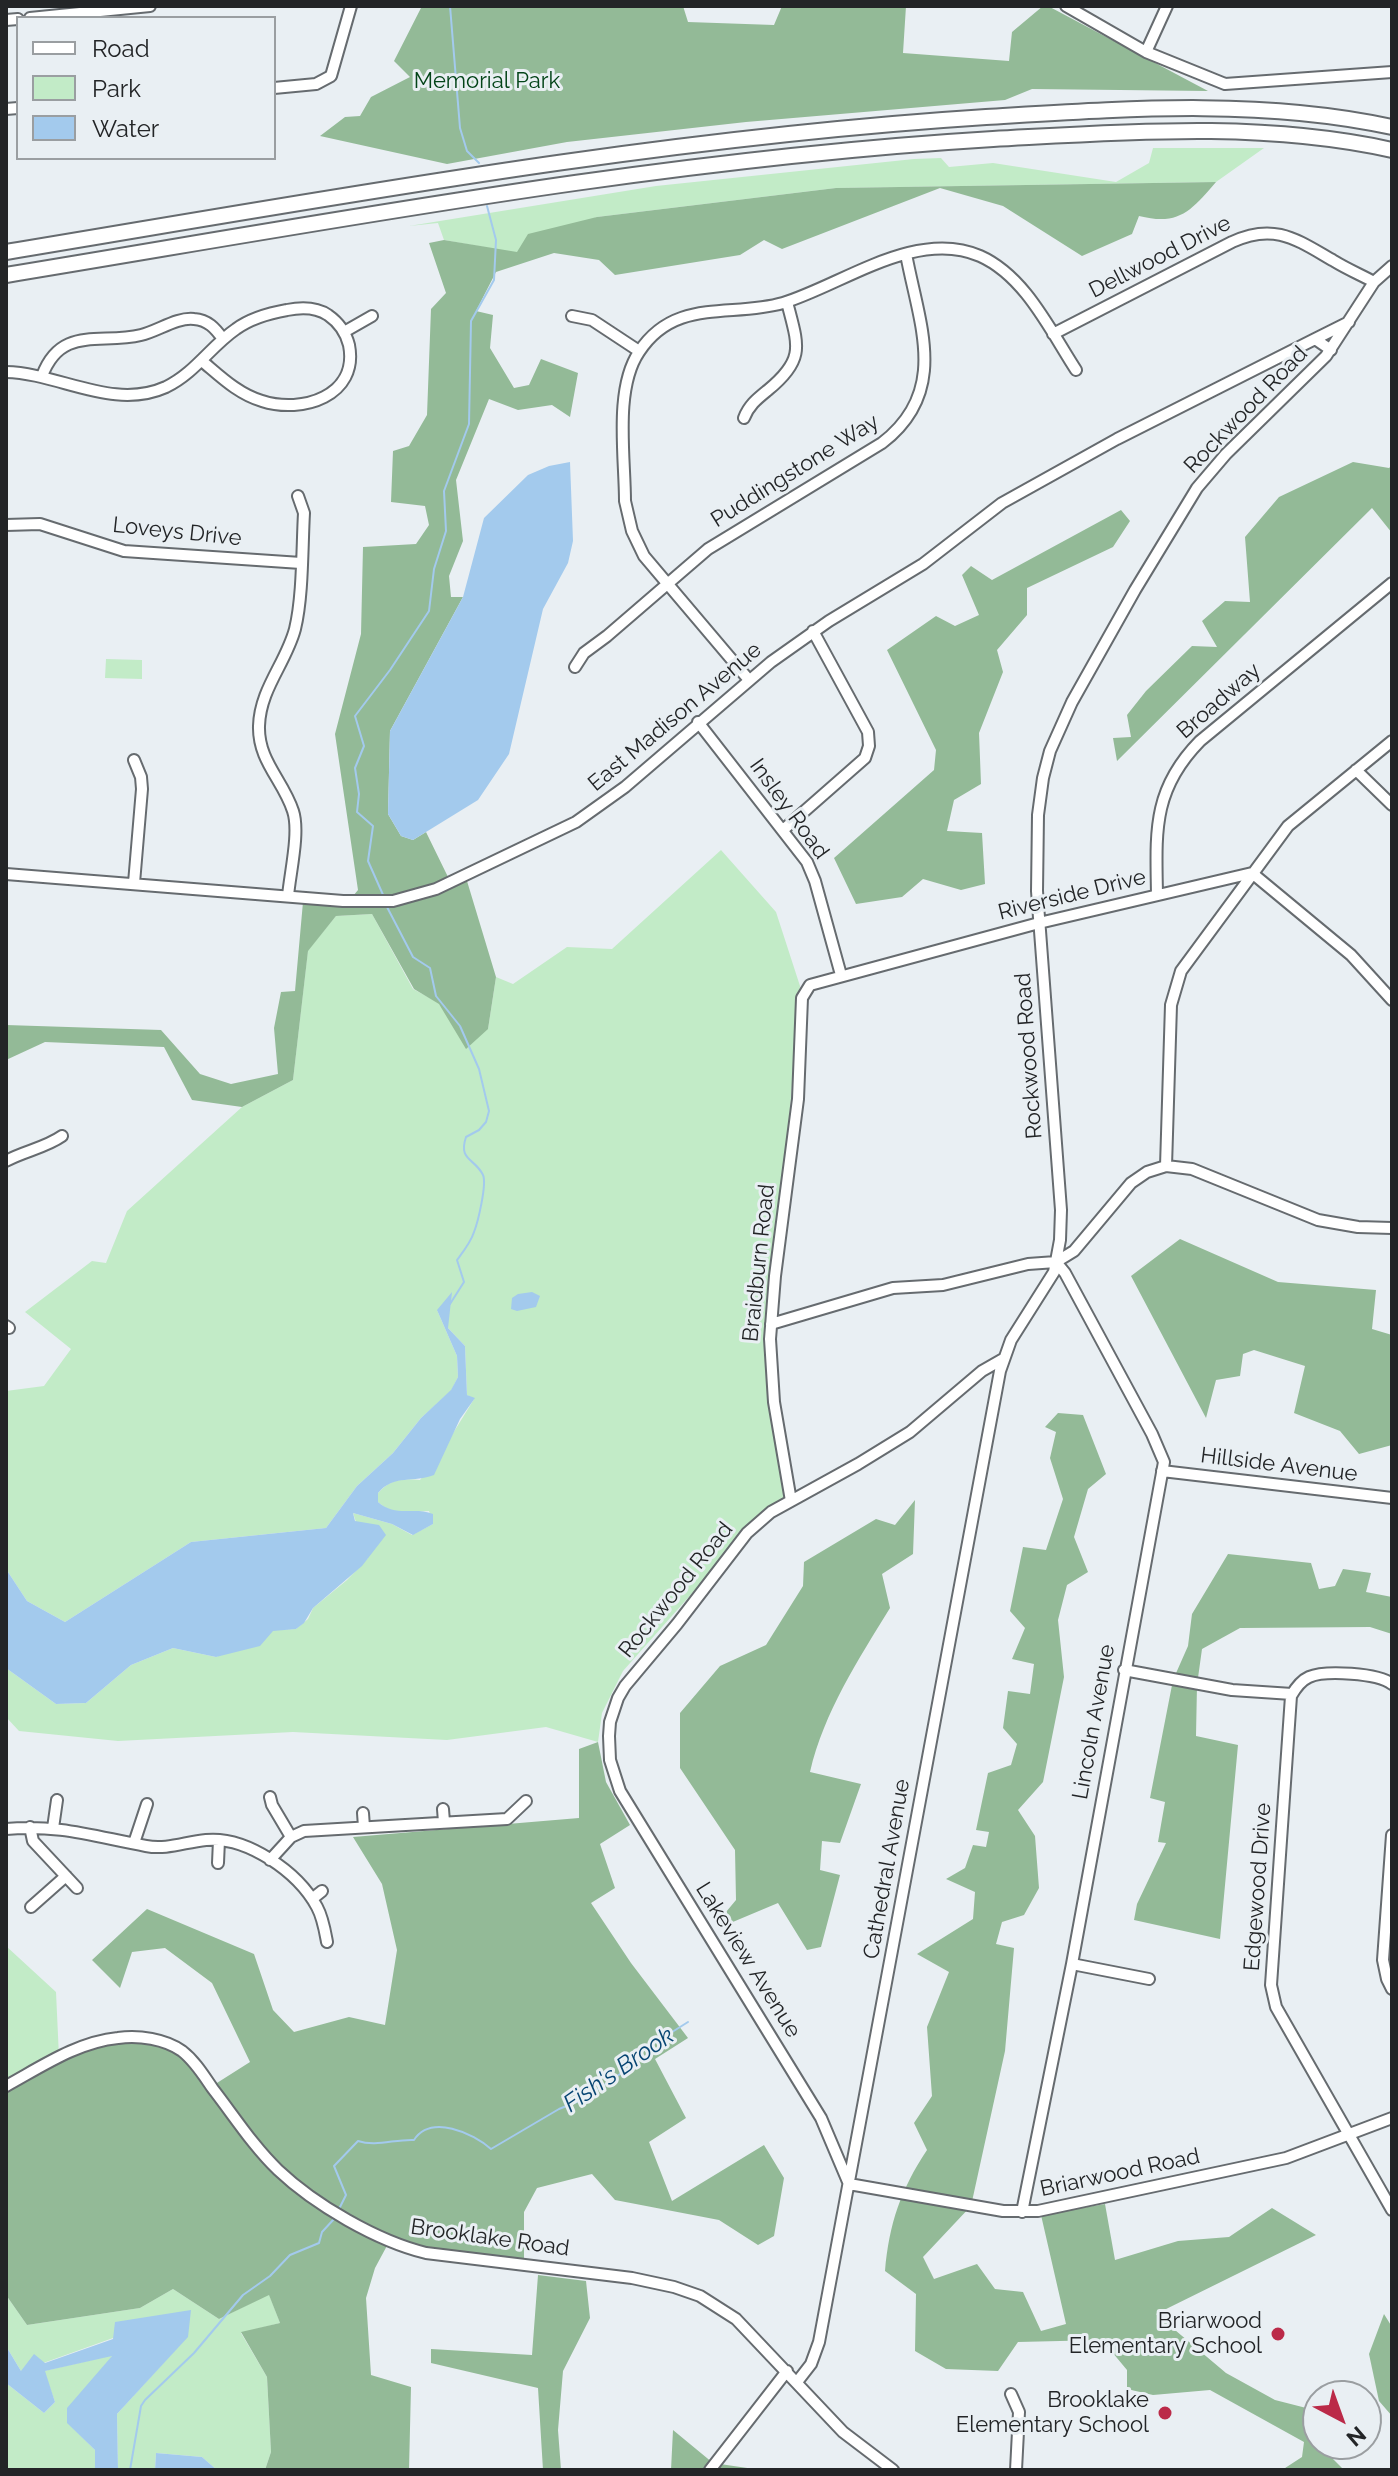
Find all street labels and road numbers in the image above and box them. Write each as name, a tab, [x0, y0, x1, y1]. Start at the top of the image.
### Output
street label: Dellwood Drive	[1085, 210, 1235, 304]
street label: Rockwood Road	[1179, 341, 1313, 479]
street label: Puddingstone Way	[706, 409, 884, 533]
street label: Loveys Drive	[111, 512, 243, 552]
street label: East Madison Avenue	[583, 637, 767, 797]
street label: Broadway	[1172, 658, 1266, 744]
street label: Insley Road	[744, 754, 834, 864]
street label: Riverside Drive	[995, 864, 1149, 926]
street label: Rockwood Road	[1010, 972, 1048, 1140]
street label: Braidburn Road	[738, 1183, 780, 1343]
street label: Hillside Avenue	[1199, 1442, 1359, 1488]
street label: Rockwood Road	[613, 1517, 739, 1663]
street label: Lincoln Avenue	[1067, 1642, 1121, 1802]
street label: Cathedral Avenue	[858, 1777, 916, 1961]
street label: Edgewood Drive	[1239, 1802, 1277, 1972]
street label: Lakeview Avenue	[690, 1877, 806, 2043]
street label: Briarwood Road	[1038, 2143, 1202, 2203]
street label: Brooklake Road	[409, 2214, 571, 2262]

